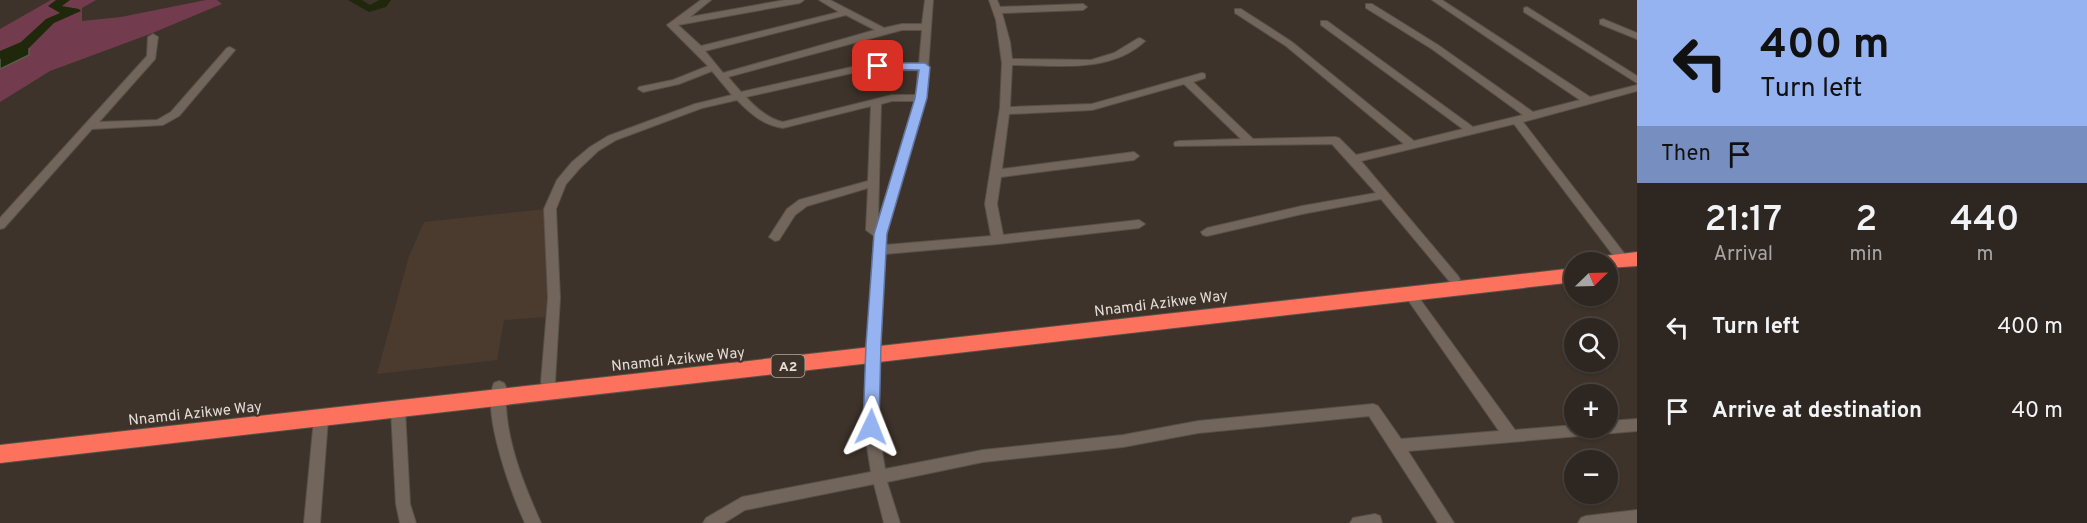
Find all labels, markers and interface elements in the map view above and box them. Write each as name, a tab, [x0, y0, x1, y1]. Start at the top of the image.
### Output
text: 400 m	[1760, 20, 1890, 73]
icon: left	[1661, 24, 1739, 102]
pin	[852, 40, 903, 91]
icon: arrive	[861, 49, 894, 82]
text: Turn left	[1760, 72, 1862, 106]
icon: arrive	[1723, 138, 1756, 171]
text: Then	[1661, 141, 1711, 168]
text: 21:17	[1704, 198, 1782, 244]
text: 2	[1855, 198, 1877, 244]
text: 440	[1950, 198, 2020, 244]
text: Arrival	[1713, 242, 1773, 268]
text: min	[1850, 242, 1883, 268]
text: m	[1976, 242, 1993, 268]
north arrow	[1564, 252, 1618, 306]
map controls	[1564, 252, 1618, 504]
street label: Nnamdi Azikwe Way	[1093, 287, 1229, 322]
icon: left	[1661, 311, 1694, 344]
text: Turn left	[1712, 314, 1800, 341]
text: 400 m	[1997, 314, 2063, 341]
button: search	[1564, 318, 1618, 372]
street label: Nnamdi Azikwe Way	[610, 344, 746, 377]
road number: A2	[772, 355, 804, 377]
button: +	[1564, 384, 1618, 438]
position arrow	[839, 395, 903, 459]
icon: arrive	[1661, 395, 1694, 428]
street label: Nnamdi Azikwe Way	[127, 398, 263, 431]
text: Arrive at destination	[1712, 398, 1922, 425]
text: 40 m	[2011, 398, 2063, 425]
button: −	[1564, 450, 1618, 504]

